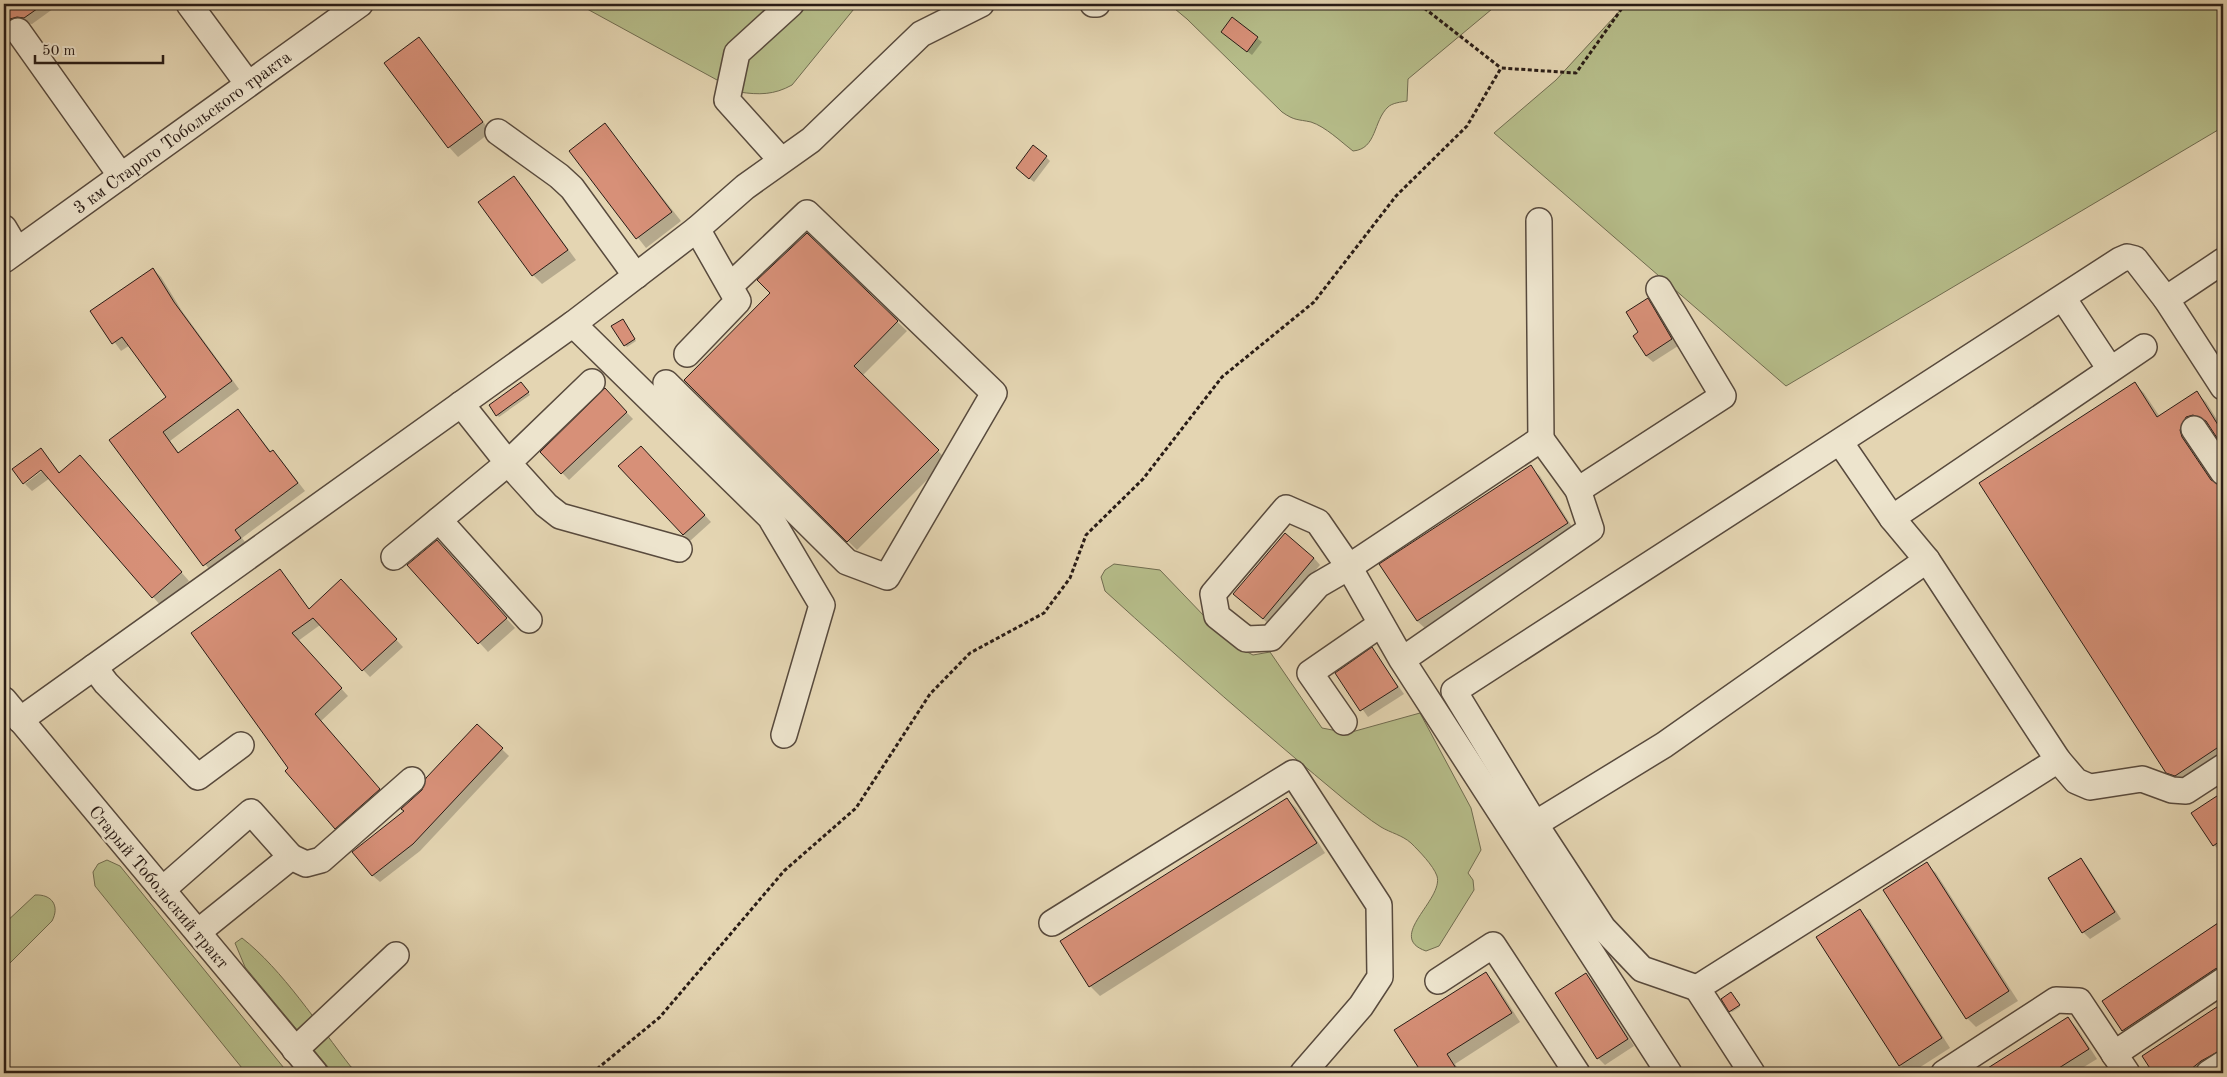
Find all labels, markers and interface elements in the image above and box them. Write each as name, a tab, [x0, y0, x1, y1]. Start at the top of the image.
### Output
scale bar	[35, 32, 162, 64]
text: 50 m	[42, 44, 76, 59]
street label: 3 км Старого Тобольского тракта	[70, 48, 295, 218]
street label: Старый Тобольский тракт	[85, 803, 232, 973]

